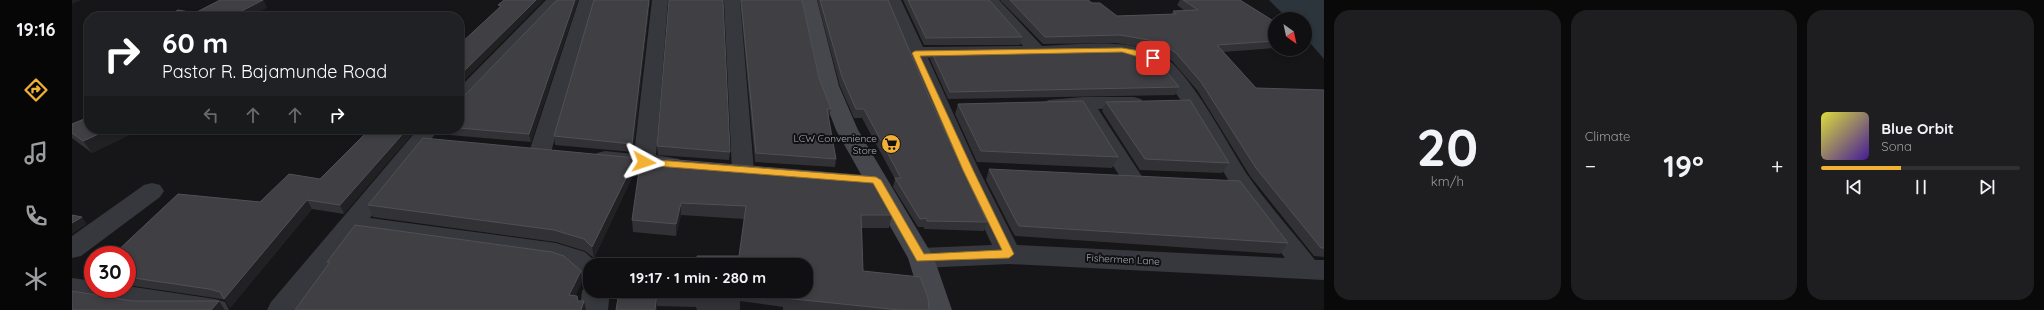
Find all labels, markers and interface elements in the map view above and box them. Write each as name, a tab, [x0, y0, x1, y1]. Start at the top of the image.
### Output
north arrow	[1268, 12, 1312, 56]
map controls	[1268, 12, 1312, 56]
text: 19:16	[16, 18, 56, 41]
text: 60 m	[162, 25, 228, 60]
icon: right	[96, 28, 148, 80]
pin	[1136, 41, 1170, 75]
icon: arrive	[1142, 47, 1164, 69]
text: Pastor R. Bajamunde Road	[162, 60, 387, 83]
icon: directions	[22, 76, 50, 104]
icon: left	[200, 104, 222, 126]
icon: ahead	[242, 104, 264, 126]
icon: ahead	[284, 104, 306, 126]
icon: right	[326, 104, 348, 126]
text: 20	[1417, 114, 1478, 179]
text: Blue Orbit	[1881, 119, 1954, 138]
text: Climate	[1585, 128, 1630, 144]
place label: LCW Convenience Store	[793, 132, 877, 157]
supermarket icon: LCW Convenience Store	[880, 133, 902, 155]
text: Sona	[1881, 138, 1912, 154]
icon: music	[22, 139, 50, 167]
position arrow	[623, 141, 665, 183]
text: 19°	[1663, 147, 1704, 185]
text: −	[1585, 152, 1596, 180]
text: +	[1771, 152, 1783, 180]
text: km/h	[1431, 173, 1464, 189]
icon: previous	[1843, 176, 1865, 198]
icon: pause	[1910, 176, 1932, 198]
icon: next	[1976, 176, 1998, 198]
icon: phone	[22, 202, 50, 230]
speed limit sign: 30	[84, 246, 136, 298]
street label: Fishermen Lane	[1086, 251, 1160, 268]
icon: climate	[22, 265, 50, 293]
text: 19:17 · 1 min · 280 m	[630, 268, 766, 287]

